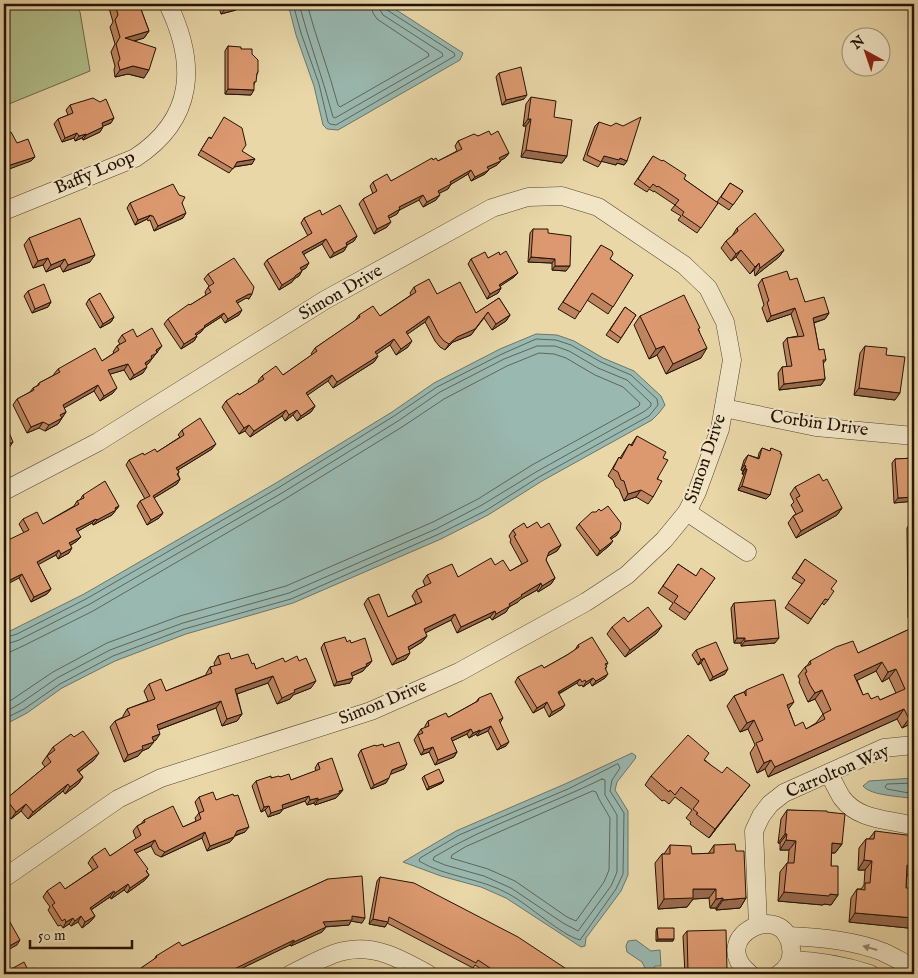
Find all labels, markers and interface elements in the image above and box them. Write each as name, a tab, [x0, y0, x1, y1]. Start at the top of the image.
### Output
north arrow	[840, 28, 890, 78]
text: N	[847, 32, 869, 54]
street label: Baffy Loop	[51, 146, 139, 200]
street label: Simon Drive	[295, 260, 387, 326]
street label: Corbin Drive	[768, 406, 870, 442]
street label: Simon Drive	[680, 411, 732, 507]
street label: Simon Drive	[336, 675, 430, 731]
street label: Carrolton Way	[783, 740, 893, 804]
scale bar	[30, 918, 132, 950]
text: 50 m	[38, 926, 66, 945]
one-way arrow	[862, 944, 877, 952]

